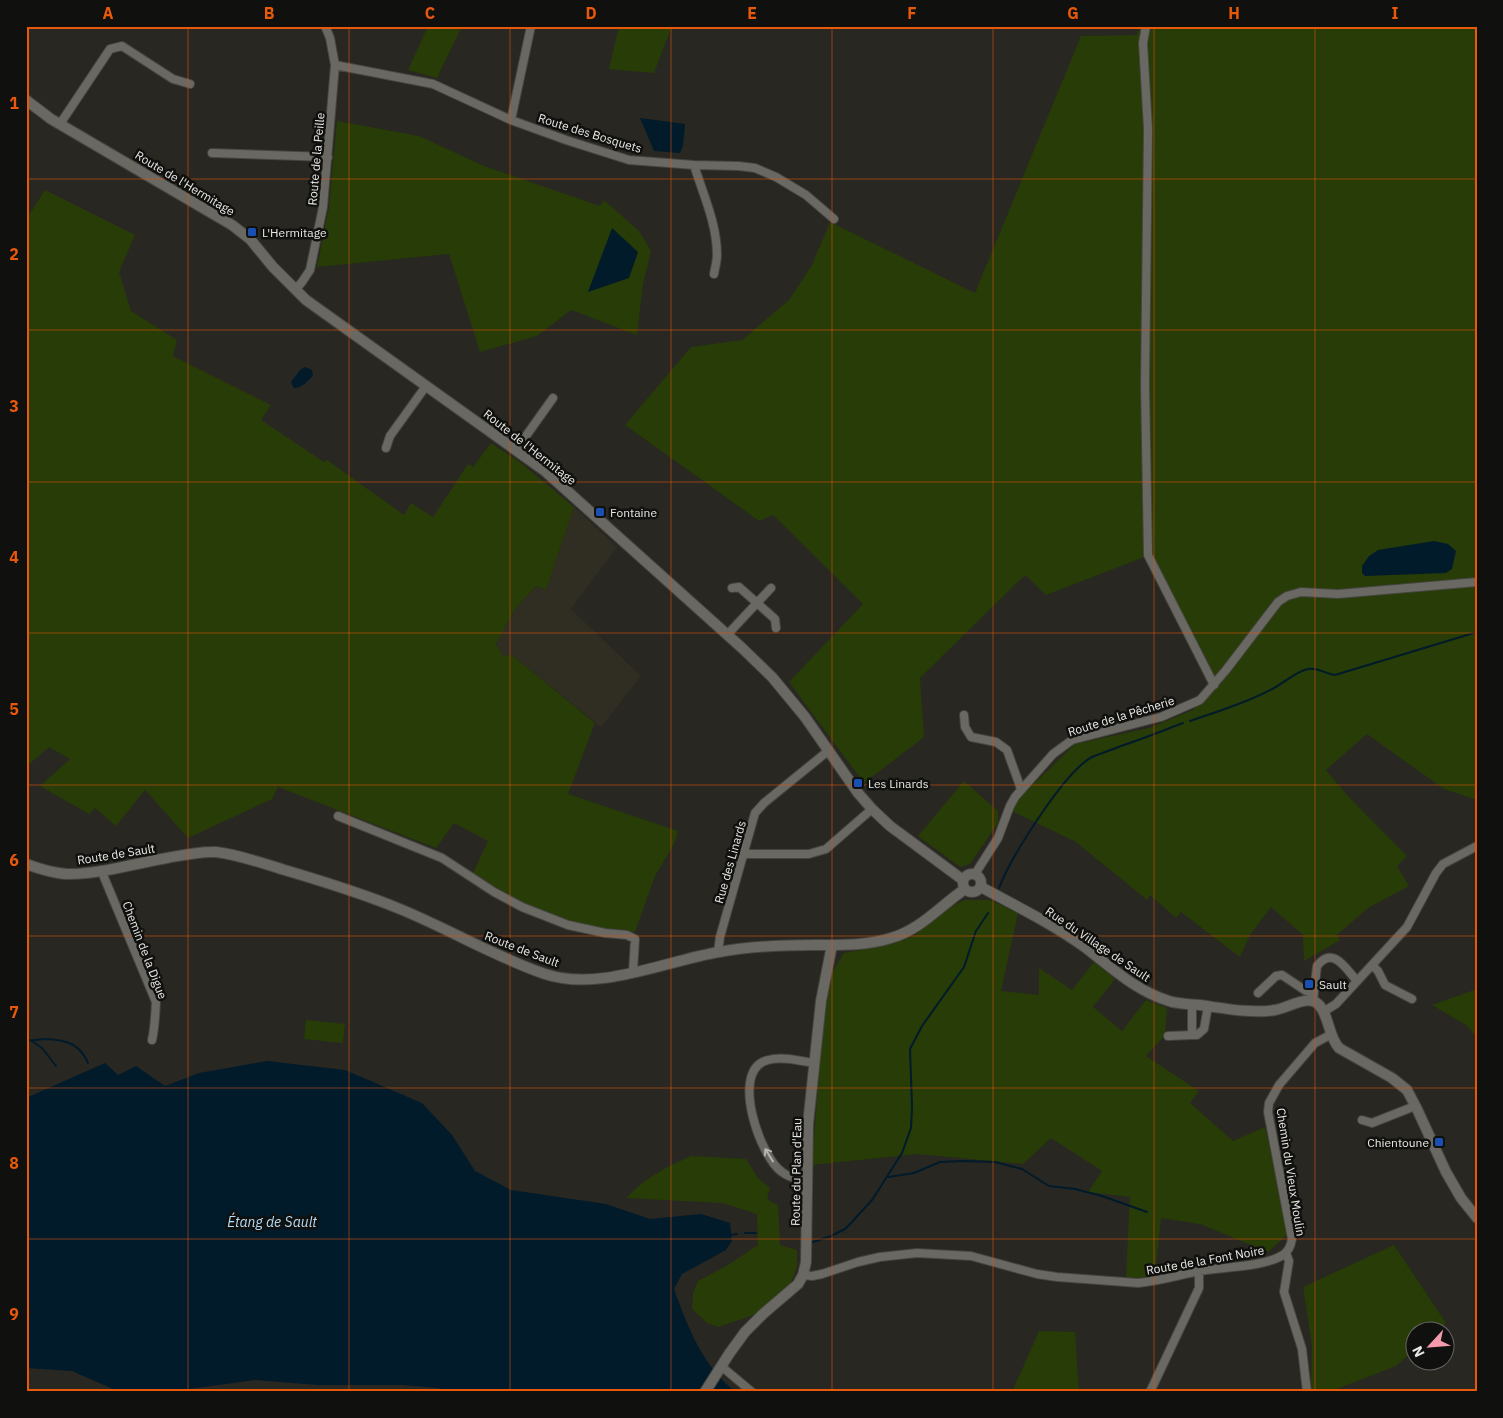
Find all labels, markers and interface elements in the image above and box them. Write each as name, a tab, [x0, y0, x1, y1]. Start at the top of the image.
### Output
text: A	[103, 3, 114, 23]
text: B	[264, 3, 275, 23]
text: C	[425, 3, 435, 23]
text: D	[585, 3, 597, 23]
text: E	[747, 3, 757, 23]
text: F	[907, 3, 917, 23]
text: G	[1067, 3, 1079, 23]
text: H	[1228, 3, 1240, 23]
text: I	[1392, 3, 1399, 23]
text: 1	[9, 93, 19, 113]
street label: Route des Bosquets	[536, 110, 644, 156]
street label: Route de la Peille	[304, 112, 328, 206]
street label: Route de l'Hermitage	[132, 147, 238, 219]
place label: L'Hermitage	[262, 225, 327, 240]
marker: L'Hermitage	[246, 226, 258, 238]
text: 2	[9, 244, 19, 264]
text: 3	[9, 396, 19, 416]
street label: Route de l'Hermitage	[481, 406, 580, 488]
place label: Fontaine	[610, 505, 657, 520]
marker: Fontaine	[594, 506, 606, 518]
text: 4	[9, 547, 19, 567]
street label: Route de la Pêcherie	[1066, 693, 1176, 739]
text: 5	[9, 699, 19, 719]
place label: Les Linards	[868, 776, 929, 791]
marker: Les Linards	[852, 777, 864, 789]
street label: Rue des Linards	[711, 819, 749, 905]
street label: Route de Sault	[76, 840, 156, 868]
text: 6	[9, 850, 19, 870]
street label: Chemin de la Digue	[119, 899, 171, 1001]
street label: Rue du Village de Sault	[1043, 903, 1153, 985]
street label: Route de Sault	[483, 928, 561, 970]
place label: Sault	[1319, 977, 1347, 992]
marker: Sault	[1303, 978, 1315, 990]
text: 7	[9, 1002, 19, 1022]
street label: Chemin du Vieux Moulin	[1273, 1107, 1309, 1237]
street label: Route du Plan d'Eau	[788, 1118, 804, 1226]
place label: Chientoune	[1367, 1135, 1429, 1150]
marker: Chientoune	[1433, 1136, 1445, 1148]
one-way arrow	[764, 1149, 774, 1163]
text: 8	[9, 1153, 19, 1173]
water label: Étang de Sault	[227, 1212, 317, 1231]
street label: Route de la Font Noire	[1145, 1242, 1266, 1278]
text: 9	[9, 1304, 19, 1324]
north arrow	[1406, 1320, 1456, 1370]
text: N	[1408, 1343, 1429, 1360]

